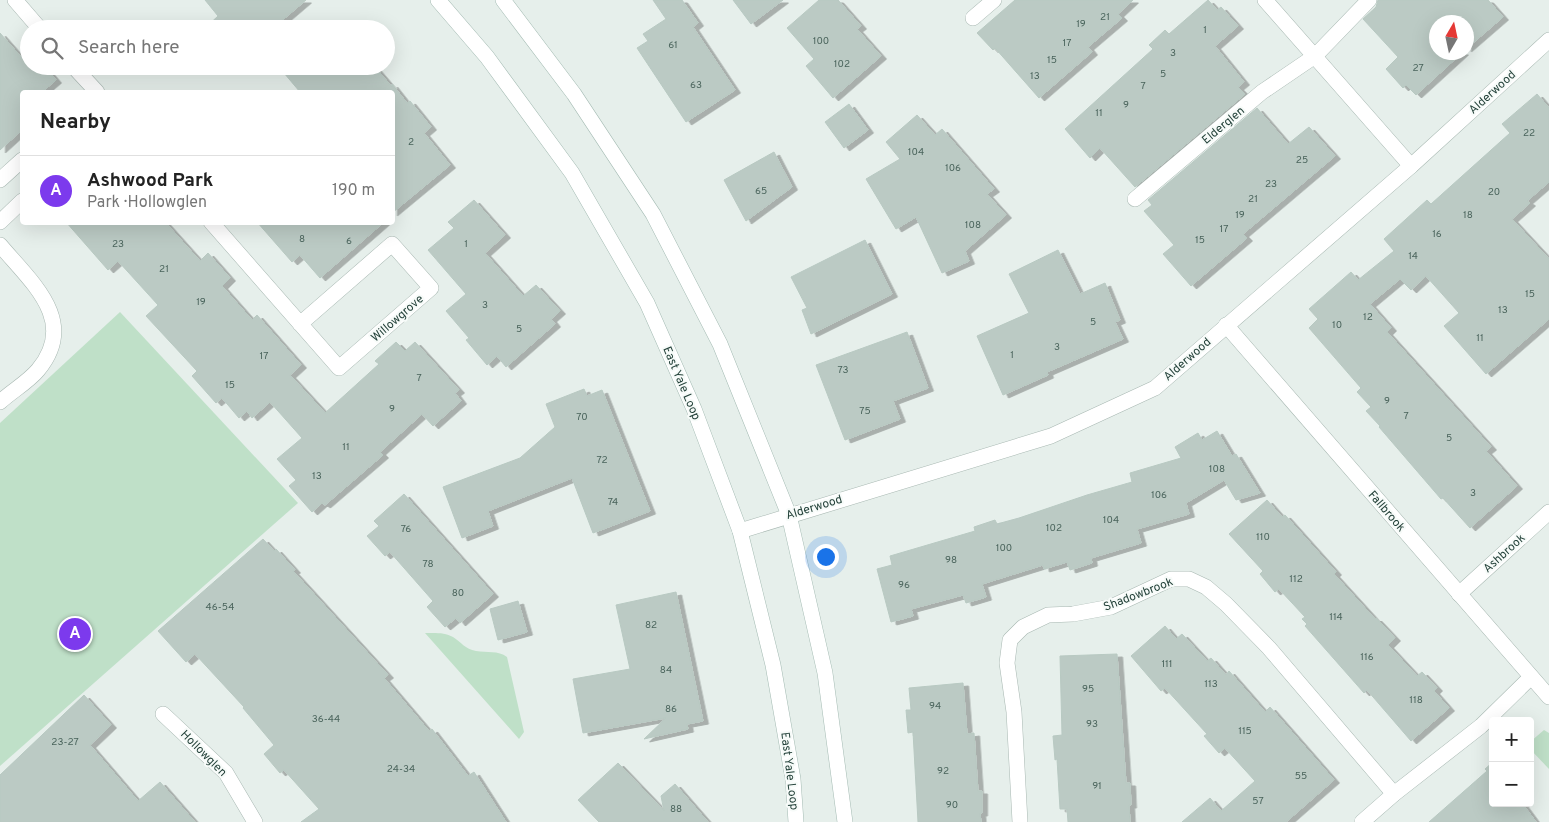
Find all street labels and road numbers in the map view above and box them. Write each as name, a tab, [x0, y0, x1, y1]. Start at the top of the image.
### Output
street label: Alderwood	[1466, 67, 1520, 118]
street label: Elderglen	[1199, 103, 1248, 148]
street label: Willowgrove	[368, 291, 427, 346]
street label: Alderwood	[1160, 335, 1215, 385]
street label: East Yale Loop	[658, 344, 704, 423]
street label: Fallbrook	[1364, 488, 1408, 536]
street label: Alderwood	[784, 492, 845, 524]
street label: Ashbrook	[1480, 531, 1529, 577]
street label: Shadowbrook	[1101, 574, 1175, 616]
street label: Hollowglen	[177, 727, 230, 780]
street label: East Yale Loop	[776, 731, 802, 811]

